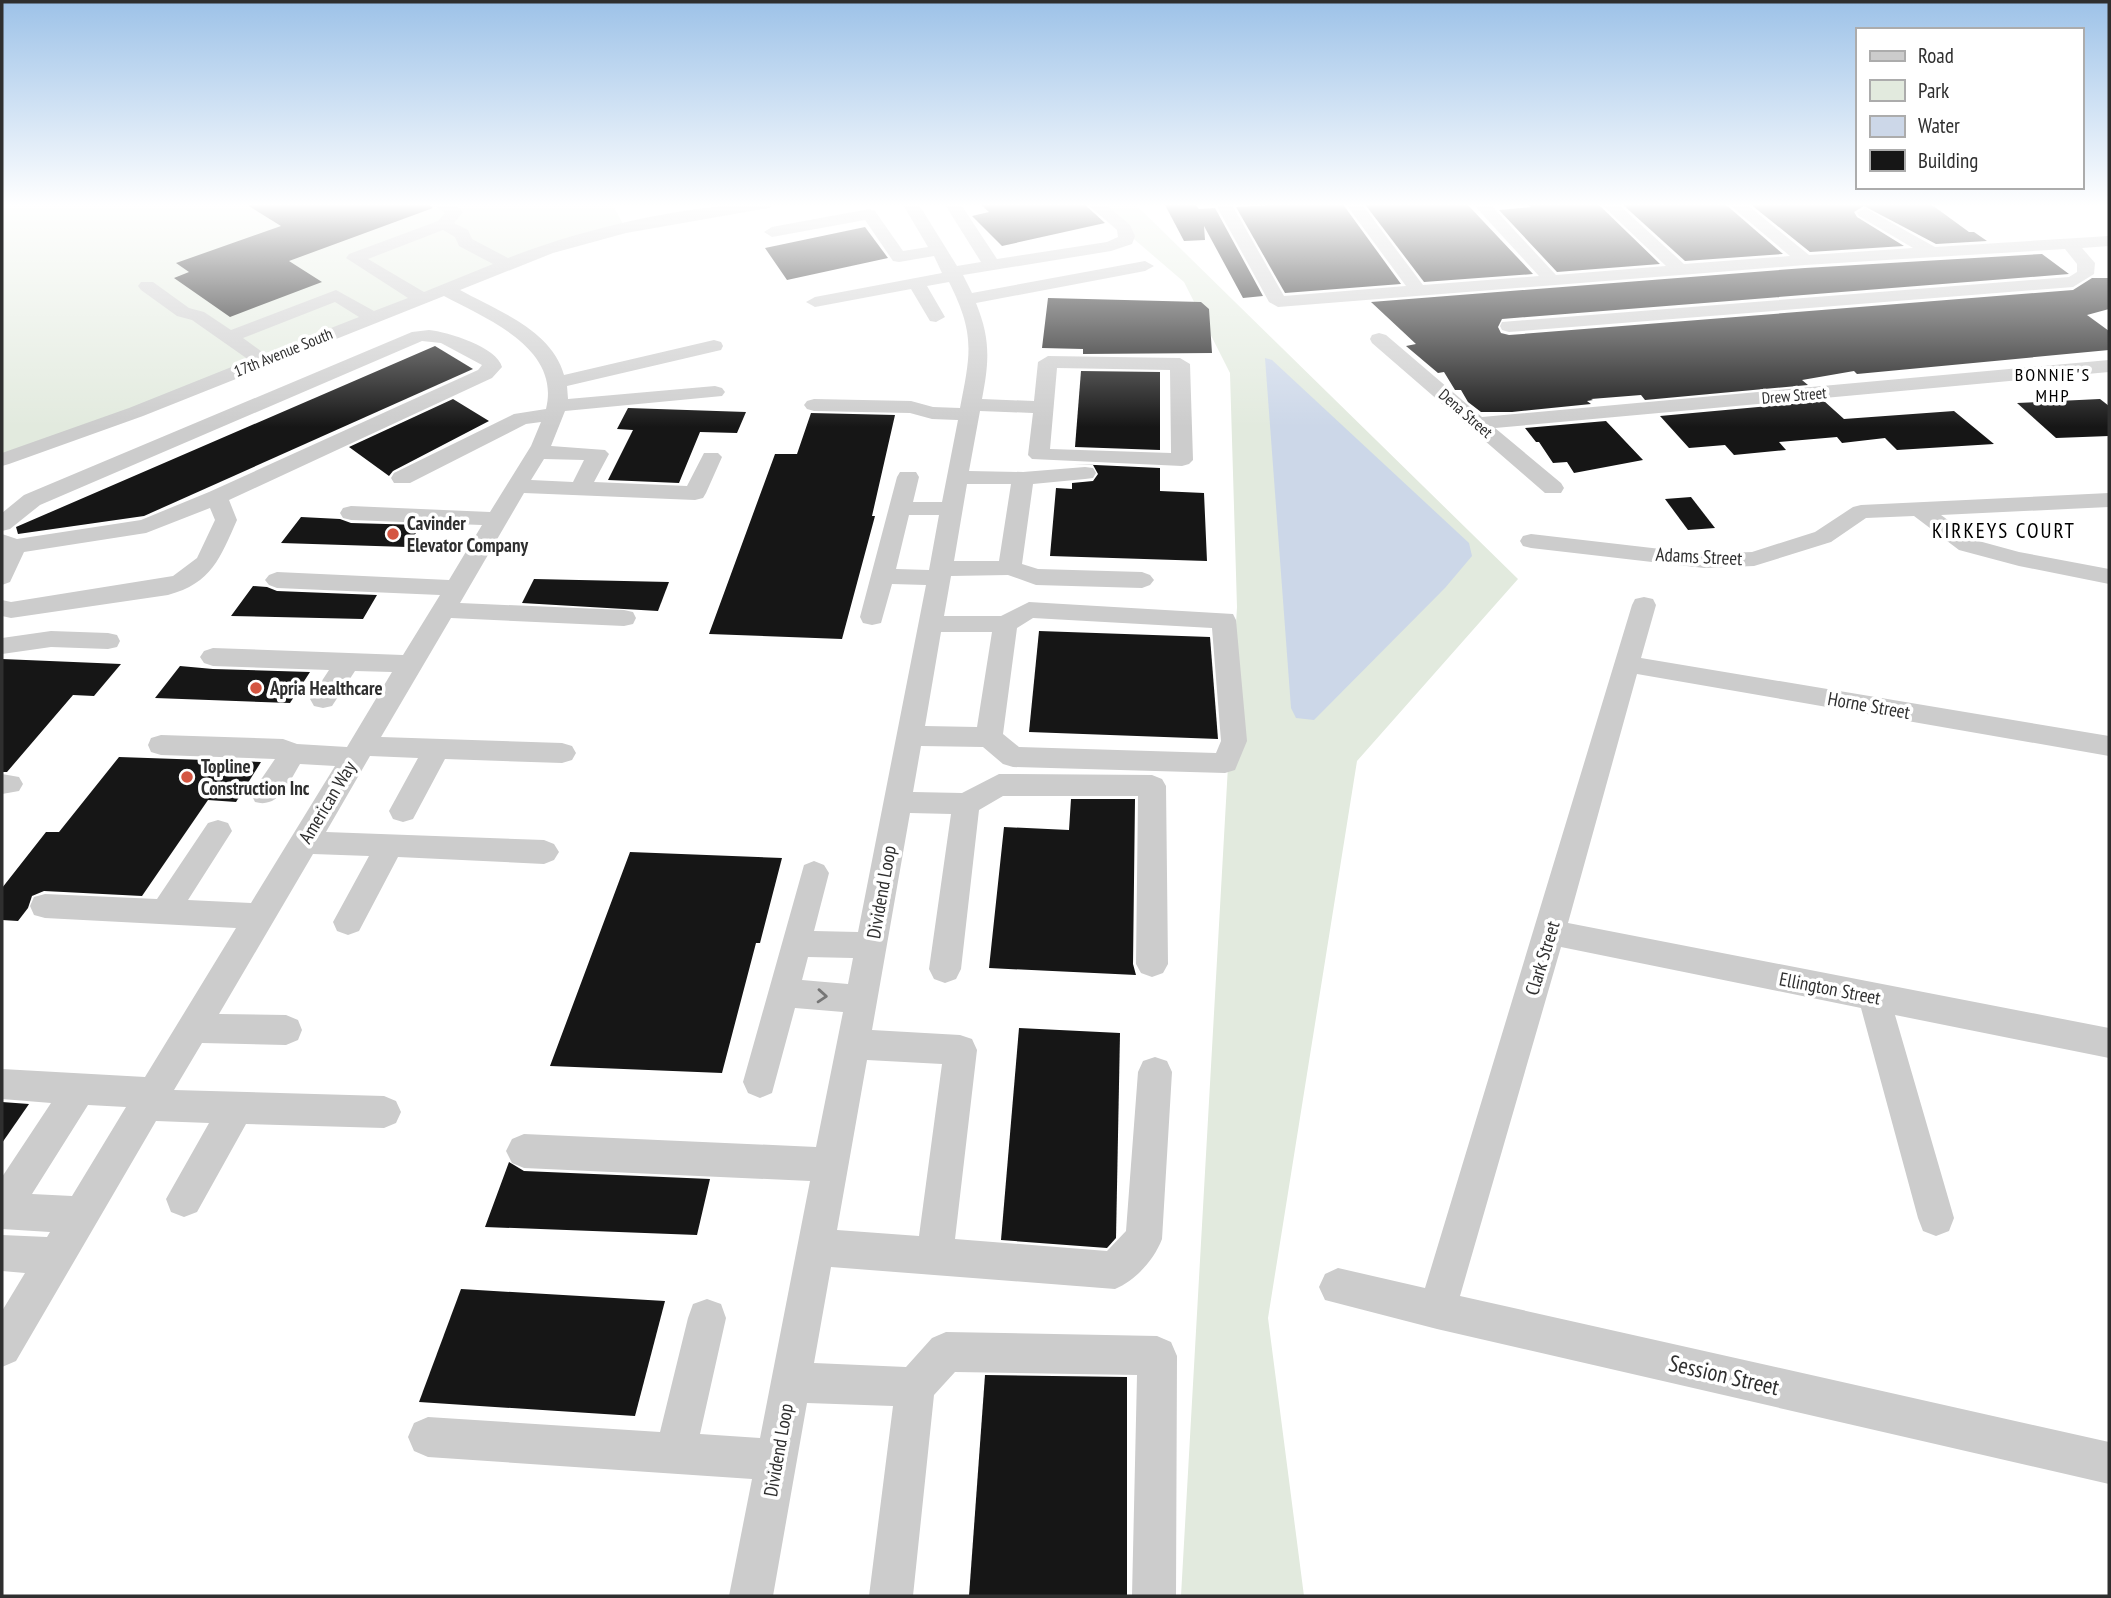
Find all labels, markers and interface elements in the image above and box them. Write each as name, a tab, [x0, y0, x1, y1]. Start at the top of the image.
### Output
legend	[1856, 28, 2083, 189]
text: Road	[1918, 42, 1954, 69]
text: Park	[1918, 77, 1949, 104]
text: Water	[1918, 112, 1960, 139]
text: Building	[1918, 147, 1978, 174]
street label: 17th Avenue South	[231, 323, 335, 381]
district label: BONNIE'S MHP	[2015, 363, 2091, 407]
street label: Drew Street	[1761, 382, 1828, 408]
street label: Dena Street	[1435, 384, 1498, 442]
place label: Cavinder Elevator Company	[407, 511, 528, 557]
district label: KIRKEYS COURT	[1932, 517, 2076, 544]
marker: Cavinder Elevator Company	[385, 526, 401, 542]
street label: Adams Street	[1655, 542, 1744, 570]
place label: Apria Healthcare	[269, 676, 383, 700]
marker: Apria Healthcare	[248, 680, 264, 696]
street label: Horne Street	[1826, 686, 1913, 724]
place label: Topline Construction Inc	[201, 754, 310, 800]
street label: American Way	[293, 756, 361, 848]
marker: Topline Construction Inc	[179, 769, 195, 785]
street label: Dividend Loop	[861, 844, 901, 940]
street label: Clark Street	[1519, 917, 1565, 998]
street label: Ellington Street	[1777, 966, 1883, 1010]
one-way arrow	[817, 988, 828, 1003]
street label: Session Street	[1666, 1348, 1783, 1401]
street label: Dividend Loop	[758, 1402, 798, 1498]

